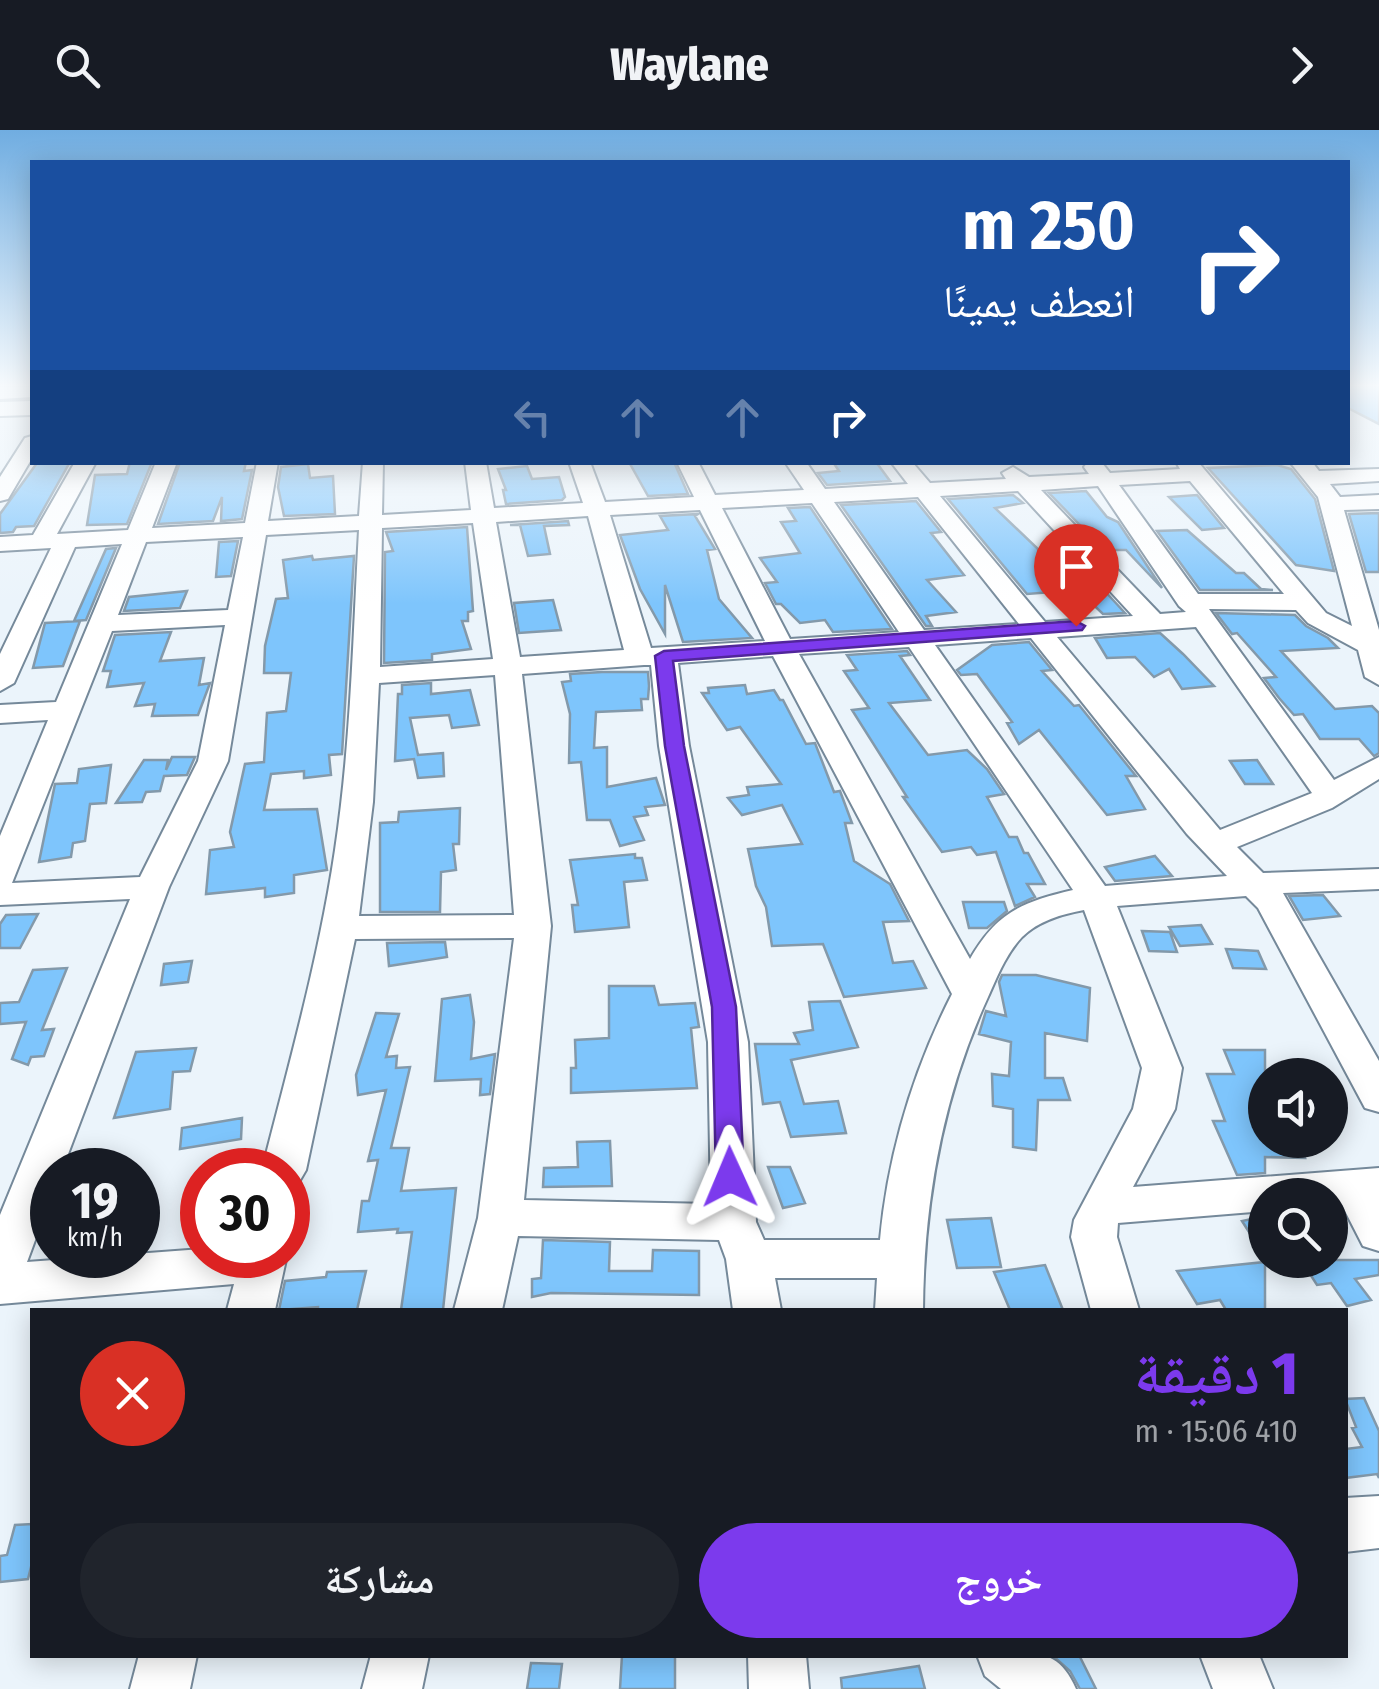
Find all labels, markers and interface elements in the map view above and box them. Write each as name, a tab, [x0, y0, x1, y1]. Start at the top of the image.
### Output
icon: search	[50, 38, 105, 93]
text: Waylane	[610, 38, 769, 92]
icon: forward	[1274, 38, 1329, 93]
text: 250 m	[962, 184, 1135, 268]
icon: right	[1170, 200, 1300, 330]
text: انعطف يمينًا	[943, 275, 1135, 329]
icon: left	[505, 390, 560, 445]
icon: ahead	[610, 390, 665, 445]
icon: ahead	[715, 390, 770, 445]
icon: right	[820, 390, 875, 445]
pin	[1034, 524, 1119, 627]
icon: arrive	[1049, 539, 1104, 594]
map controls	[1248, 1058, 1348, 1278]
button: sound	[1248, 1058, 1348, 1158]
position arrow	[678, 1125, 782, 1229]
speed limit sign: 30	[180, 1148, 310, 1278]
text: 19	[71, 1171, 118, 1231]
button: search	[1248, 1178, 1348, 1278]
text: km/h	[67, 1223, 123, 1253]
text: 1 دقيقة	[1134, 1338, 1298, 1410]
button: close	[80, 1341, 185, 1446]
text: 410 m · 15:06	[1135, 1412, 1298, 1450]
button: مشاركة	[80, 1523, 679, 1638]
button: خروج	[699, 1523, 1298, 1638]

